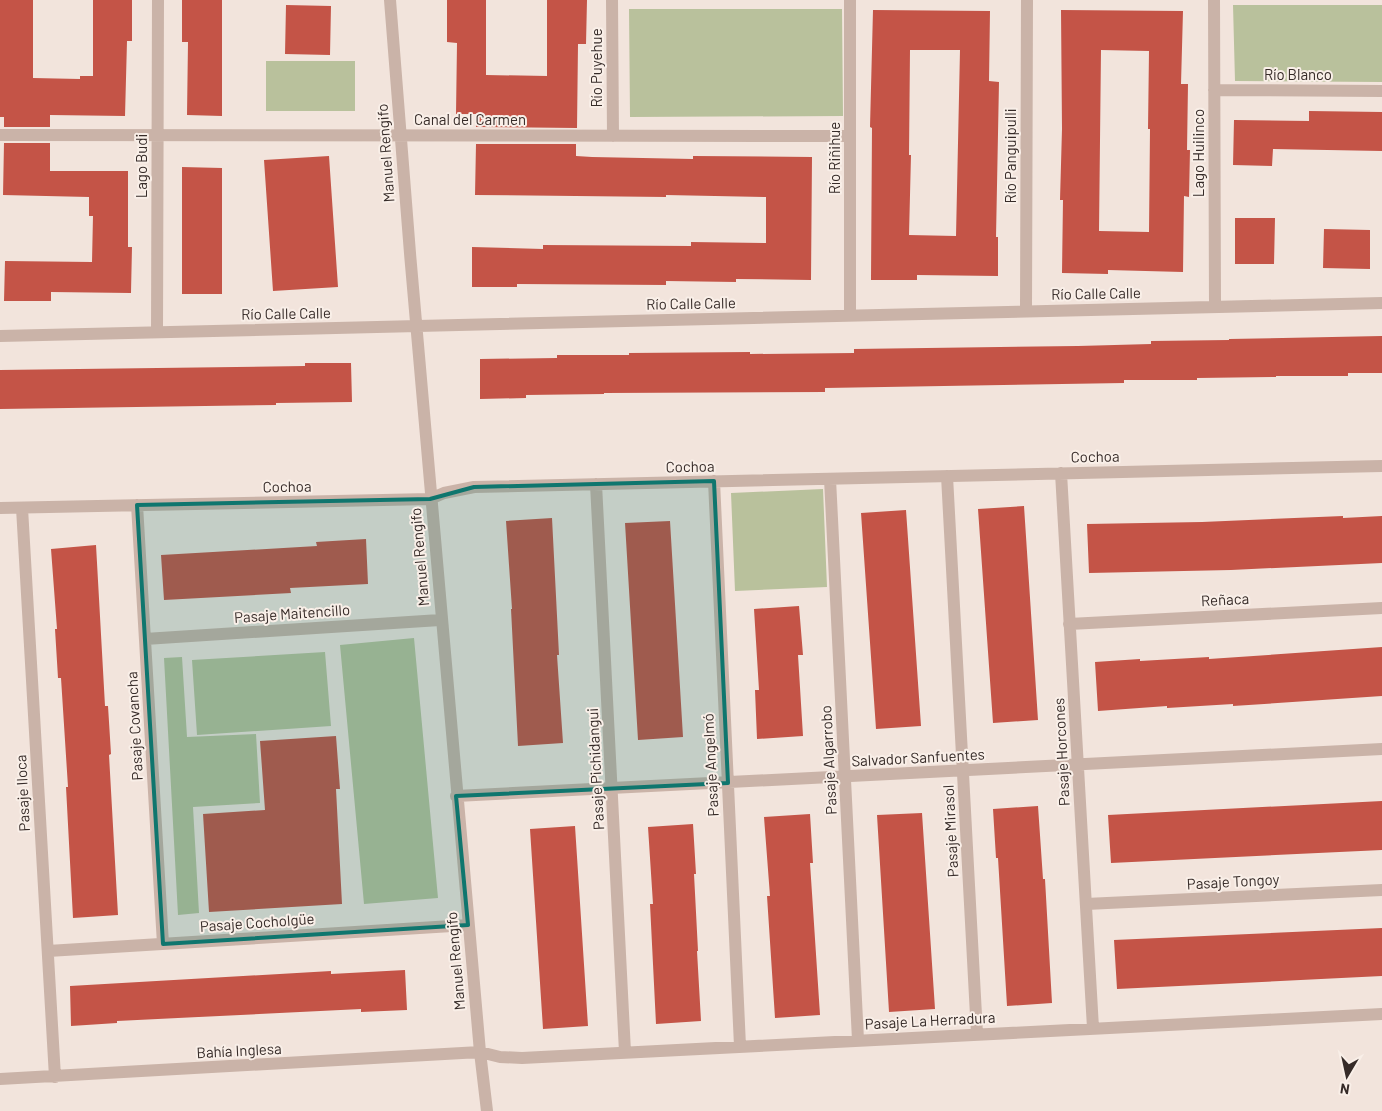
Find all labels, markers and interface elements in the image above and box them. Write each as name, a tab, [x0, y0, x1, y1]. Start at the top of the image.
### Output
street label: Río Puyehue	[587, 28, 605, 108]
street label: Río Blanco	[1264, 65, 1332, 83]
street label: Manuel Rengifo	[373, 103, 397, 203]
street label: Río Panguipulli	[1001, 108, 1019, 204]
street label: Lago Huilinco	[1189, 109, 1207, 197]
street label: Canal del Carmen	[414, 110, 526, 128]
street label: Río Riñihue	[825, 122, 843, 194]
street label: Lago Budi	[132, 134, 150, 198]
street label: Río Calle Calle	[1051, 283, 1141, 303]
street label: Río Calle Calle	[646, 293, 736, 313]
street label: Río Calle Calle	[241, 303, 331, 323]
street label: Cochoa	[1070, 447, 1120, 465]
street label: Cochoa	[665, 457, 715, 475]
street label: Cochoa	[262, 477, 312, 495]
street label: Manuel Rengifo	[406, 507, 432, 607]
street label: Reñaca	[1200, 589, 1250, 609]
street label: Pasaje Maitencillo	[233, 600, 351, 626]
street label: Pasaje Covancha	[122, 671, 146, 781]
street label: Pasaje Horcones	[1049, 697, 1073, 807]
street label: Pasaje Algarrobo	[816, 705, 840, 815]
street label: Pasaje Pichidangui	[583, 707, 607, 831]
street label: Pasaje Angelmó	[698, 713, 722, 817]
street label: Salvador Sanfuentes	[851, 745, 985, 769]
street label: Pasaje Iloca	[11, 754, 33, 832]
street label: Pasaje Mirasol	[939, 784, 961, 878]
street label: Pasaje Tongoy	[1186, 870, 1280, 892]
street label: Pasaje Cocholgüe	[199, 909, 315, 935]
street label: Manuel Rengifo	[442, 911, 468, 1011]
street label: Pasaje La Herradura	[864, 1008, 996, 1032]
street label: Bahía Inglesa	[196, 1039, 282, 1061]
north arrow	[1322, 1051, 1372, 1101]
text: N	[1339, 1080, 1351, 1098]

